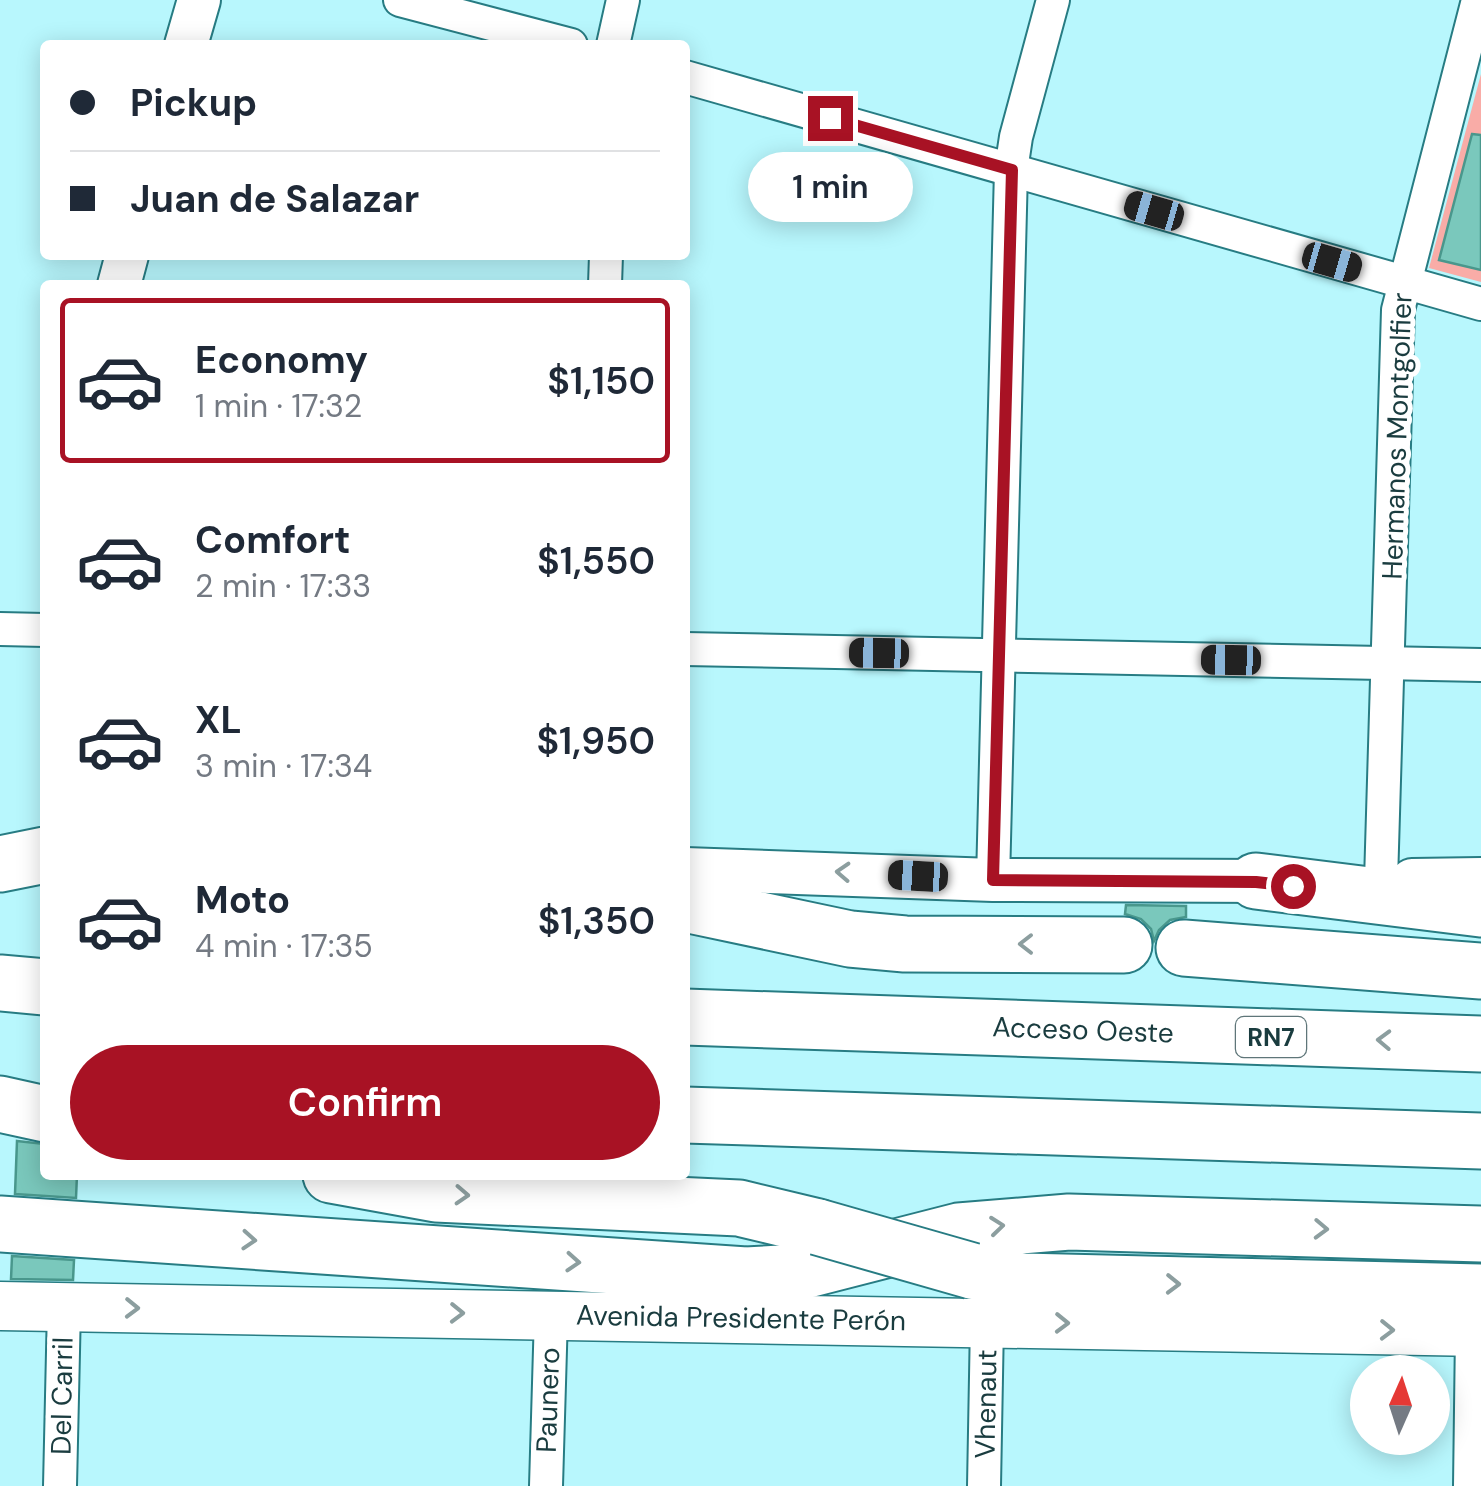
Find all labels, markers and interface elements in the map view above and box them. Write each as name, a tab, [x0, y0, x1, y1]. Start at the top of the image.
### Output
text: Pickup	[130, 78, 257, 128]
route end	[808, 96, 853, 141]
callout: 1 min	[748, 153, 912, 223]
text: 1 min	[792, 166, 869, 208]
text: Juan de Salazar	[130, 174, 419, 224]
car	[1121, 188, 1187, 234]
car	[1299, 239, 1365, 285]
street label: Hermanos Montgolfier	[1374, 292, 1420, 580]
text: Economy	[195, 335, 368, 385]
icon: car	[75, 336, 165, 426]
text: $1,150	[547, 356, 655, 406]
text: 1 min · 17:32	[195, 385, 362, 427]
text: Comfort	[195, 515, 351, 565]
icon: car	[75, 516, 165, 606]
text: $1,550	[537, 536, 655, 586]
text: 2 min · 17:33	[195, 565, 371, 607]
car	[849, 637, 909, 669]
car	[1201, 644, 1261, 676]
text: XL	[195, 695, 242, 745]
icon: car	[75, 696, 165, 786]
text: $1,950	[536, 716, 655, 766]
text: 3 min · 17:34	[195, 745, 372, 787]
car	[887, 859, 949, 893]
one-way arrow	[835, 862, 851, 883]
route start	[1271, 864, 1316, 909]
text: Moto	[195, 875, 290, 925]
icon: car	[75, 876, 165, 966]
text: $1,350	[538, 896, 655, 946]
text: 4 min · 17:35	[195, 925, 373, 967]
one-way arrow	[1018, 933, 1034, 955]
street label: Acceso Oeste	[992, 1008, 1174, 1052]
road number: RN7	[1236, 1017, 1306, 1057]
one-way arrow	[1375, 1030, 1391, 1051]
button: Confirm	[70, 1045, 660, 1160]
one-way arrow	[454, 1184, 470, 1205]
one-way arrow	[989, 1216, 1005, 1237]
one-way arrow	[1314, 1219, 1330, 1240]
one-way arrow	[241, 1229, 257, 1250]
one-way arrow	[565, 1251, 581, 1273]
one-way arrow	[1166, 1274, 1182, 1295]
one-way arrow	[125, 1297, 141, 1318]
street label: Avenida Presidente Perón	[576, 1297, 906, 1339]
one-way arrow	[450, 1302, 466, 1324]
one-way arrow	[1055, 1313, 1071, 1334]
one-way arrow	[1380, 1319, 1396, 1341]
street label: Del Carril	[42, 1337, 82, 1455]
street label: Paunero	[528, 1347, 568, 1453]
street label: Vhenaut	[967, 1349, 1005, 1459]
north arrow	[1350, 1355, 1450, 1455]
map controls	[1350, 1355, 1450, 1455]

